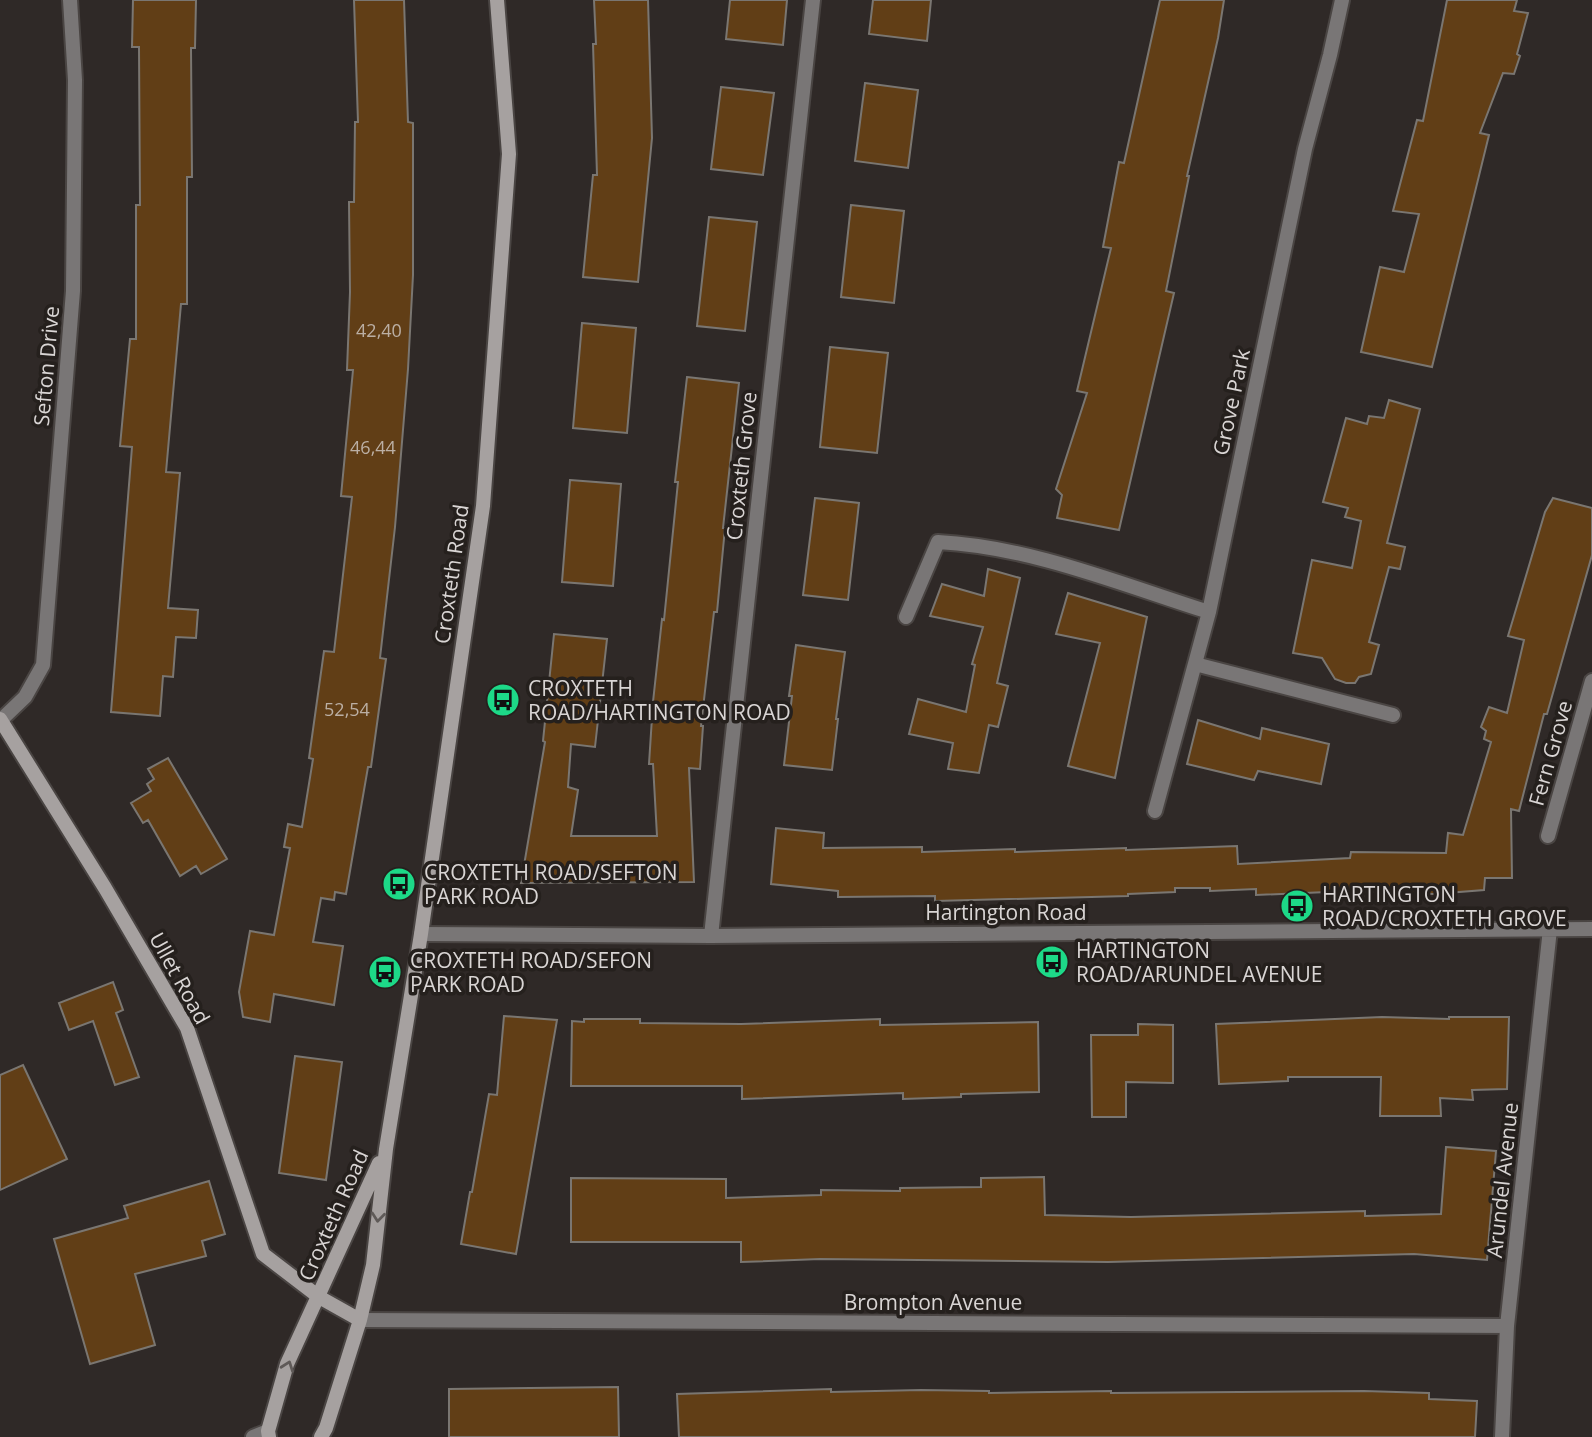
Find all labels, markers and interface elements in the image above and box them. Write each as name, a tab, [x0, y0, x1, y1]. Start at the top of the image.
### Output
street label: Sefton Drive	[27, 305, 65, 427]
house number: 42,40	[356, 318, 402, 342]
street label: Grove Park	[1206, 346, 1256, 458]
street label: Croxteth Grove	[719, 390, 763, 542]
house number: 46,44	[350, 435, 396, 459]
street label: Croxteth Road	[427, 502, 475, 646]
place label: CROXTETH ROAD/HARTINGTON ROAD	[528, 674, 791, 726]
bus stop icon: CROXTETH ROAD/HARTINGTON ROAD	[484, 681, 522, 719]
house number: 52,54	[324, 697, 370, 721]
street label: Fern Grove	[1522, 697, 1578, 809]
place label: CROXTETH ROAD/SEFTON PARK ROAD	[424, 858, 678, 910]
bus stop icon: CROXTETH ROAD/SEFTON PARK ROAD	[380, 865, 418, 903]
place label: HARTINGTON ROAD/CROXTETH GROVE	[1322, 880, 1567, 932]
bus stop icon: HARTINGTON ROAD/CROXTETH GROVE	[1278, 887, 1316, 925]
street label: Hartington Road	[925, 898, 1087, 926]
street label: Ullet Road	[143, 927, 217, 1029]
place label: HARTINGTON ROAD/ARUNDEL AVENUE	[1076, 936, 1322, 988]
bus stop icon: HARTINGTON ROAD/ARUNDEL AVENUE	[1033, 943, 1071, 981]
place label: CROXTETH ROAD/SEFON PARK ROAD	[410, 946, 652, 998]
bus stop icon: CROXTETH ROAD/SEFON PARK ROAD	[366, 953, 404, 991]
street label: Arundel Avenue	[1480, 1101, 1524, 1259]
street label: Croxteth Road	[292, 1145, 374, 1285]
one-way arrow	[371, 1211, 386, 1223]
street label: Brompton Avenue	[844, 1288, 1022, 1316]
one-way arrow	[279, 1360, 293, 1372]

